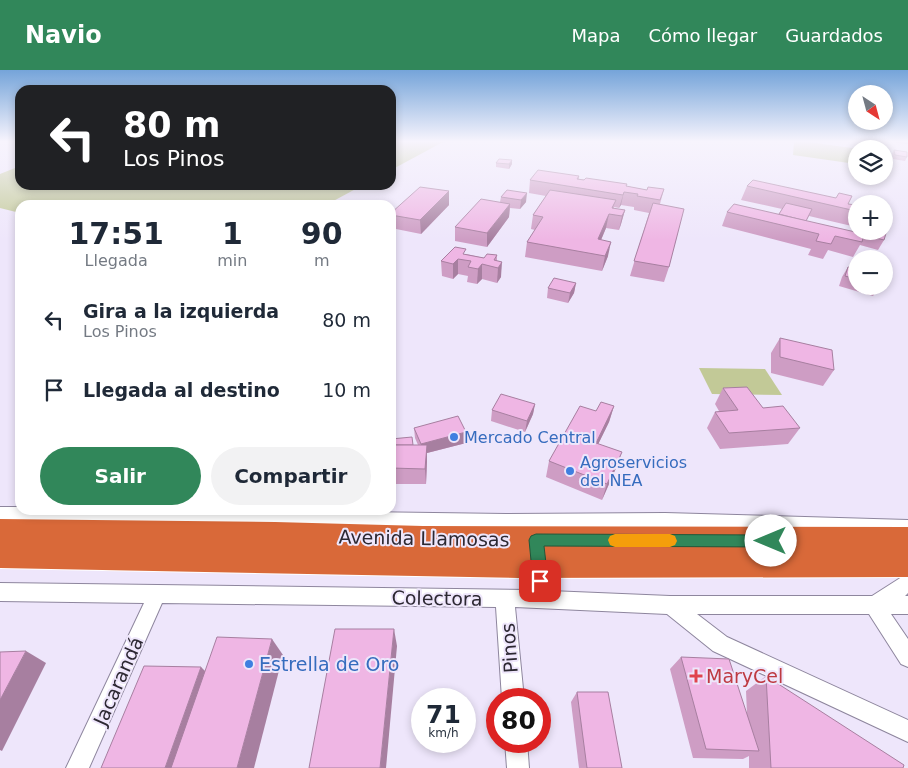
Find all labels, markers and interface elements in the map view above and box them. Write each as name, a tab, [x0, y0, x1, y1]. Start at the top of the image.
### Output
text: Navio	[25, 21, 102, 49]
text: Mapa	[571, 25, 620, 46]
text: Cómo llegar	[648, 25, 757, 46]
text: Guardados	[785, 25, 883, 46]
north arrow	[848, 85, 892, 130]
map controls	[848, 85, 893, 295]
icon: left	[40, 105, 105, 170]
text: 80 m	[123, 105, 220, 145]
button: layers	[848, 140, 893, 185]
text: Los Pinos	[123, 146, 225, 171]
button: +	[848, 195, 893, 240]
text: 17:51	[68, 216, 164, 251]
text: 1	[222, 216, 243, 251]
text: 90	[301, 216, 343, 251]
button: −	[848, 250, 893, 295]
text: Llegada	[85, 251, 148, 270]
text: min	[217, 251, 247, 270]
text: m	[314, 251, 330, 270]
text: Gira a la izquierda	[83, 300, 279, 322]
icon: left	[40, 306, 68, 334]
text: 80 m	[322, 309, 371, 331]
text: Los Pinos	[83, 322, 157, 341]
icon: arrive	[40, 376, 68, 404]
text: Llegada al destino	[83, 379, 280, 401]
text: 10 m	[322, 379, 371, 401]
place label: Mercado Central	[464, 428, 596, 447]
marker: Mercado Central	[448, 431, 460, 443]
button: Salir	[40, 447, 201, 505]
button: Compartir	[211, 447, 371, 505]
place label: Agroservicios del NEA	[580, 453, 687, 490]
marker: Agroservicios del NEA	[564, 465, 576, 477]
position arrow	[744, 514, 796, 566]
street label: Avenida Llamosas	[338, 526, 510, 550]
pin	[519, 560, 561, 602]
icon: arrive	[526, 567, 554, 595]
street label: Colectora	[391, 586, 483, 610]
street label: Pinos	[496, 622, 522, 674]
street label: Jacarandá	[88, 633, 147, 730]
place label: Estrella de Oro	[259, 653, 399, 675]
marker: Estrella de Oro	[243, 658, 255, 670]
place label: MaryCel	[706, 665, 783, 687]
marker: MaryCel	[690, 670, 702, 682]
speed limit sign: 80	[486, 688, 551, 753]
text: 71	[426, 700, 461, 729]
text: km/h	[428, 726, 459, 740]

